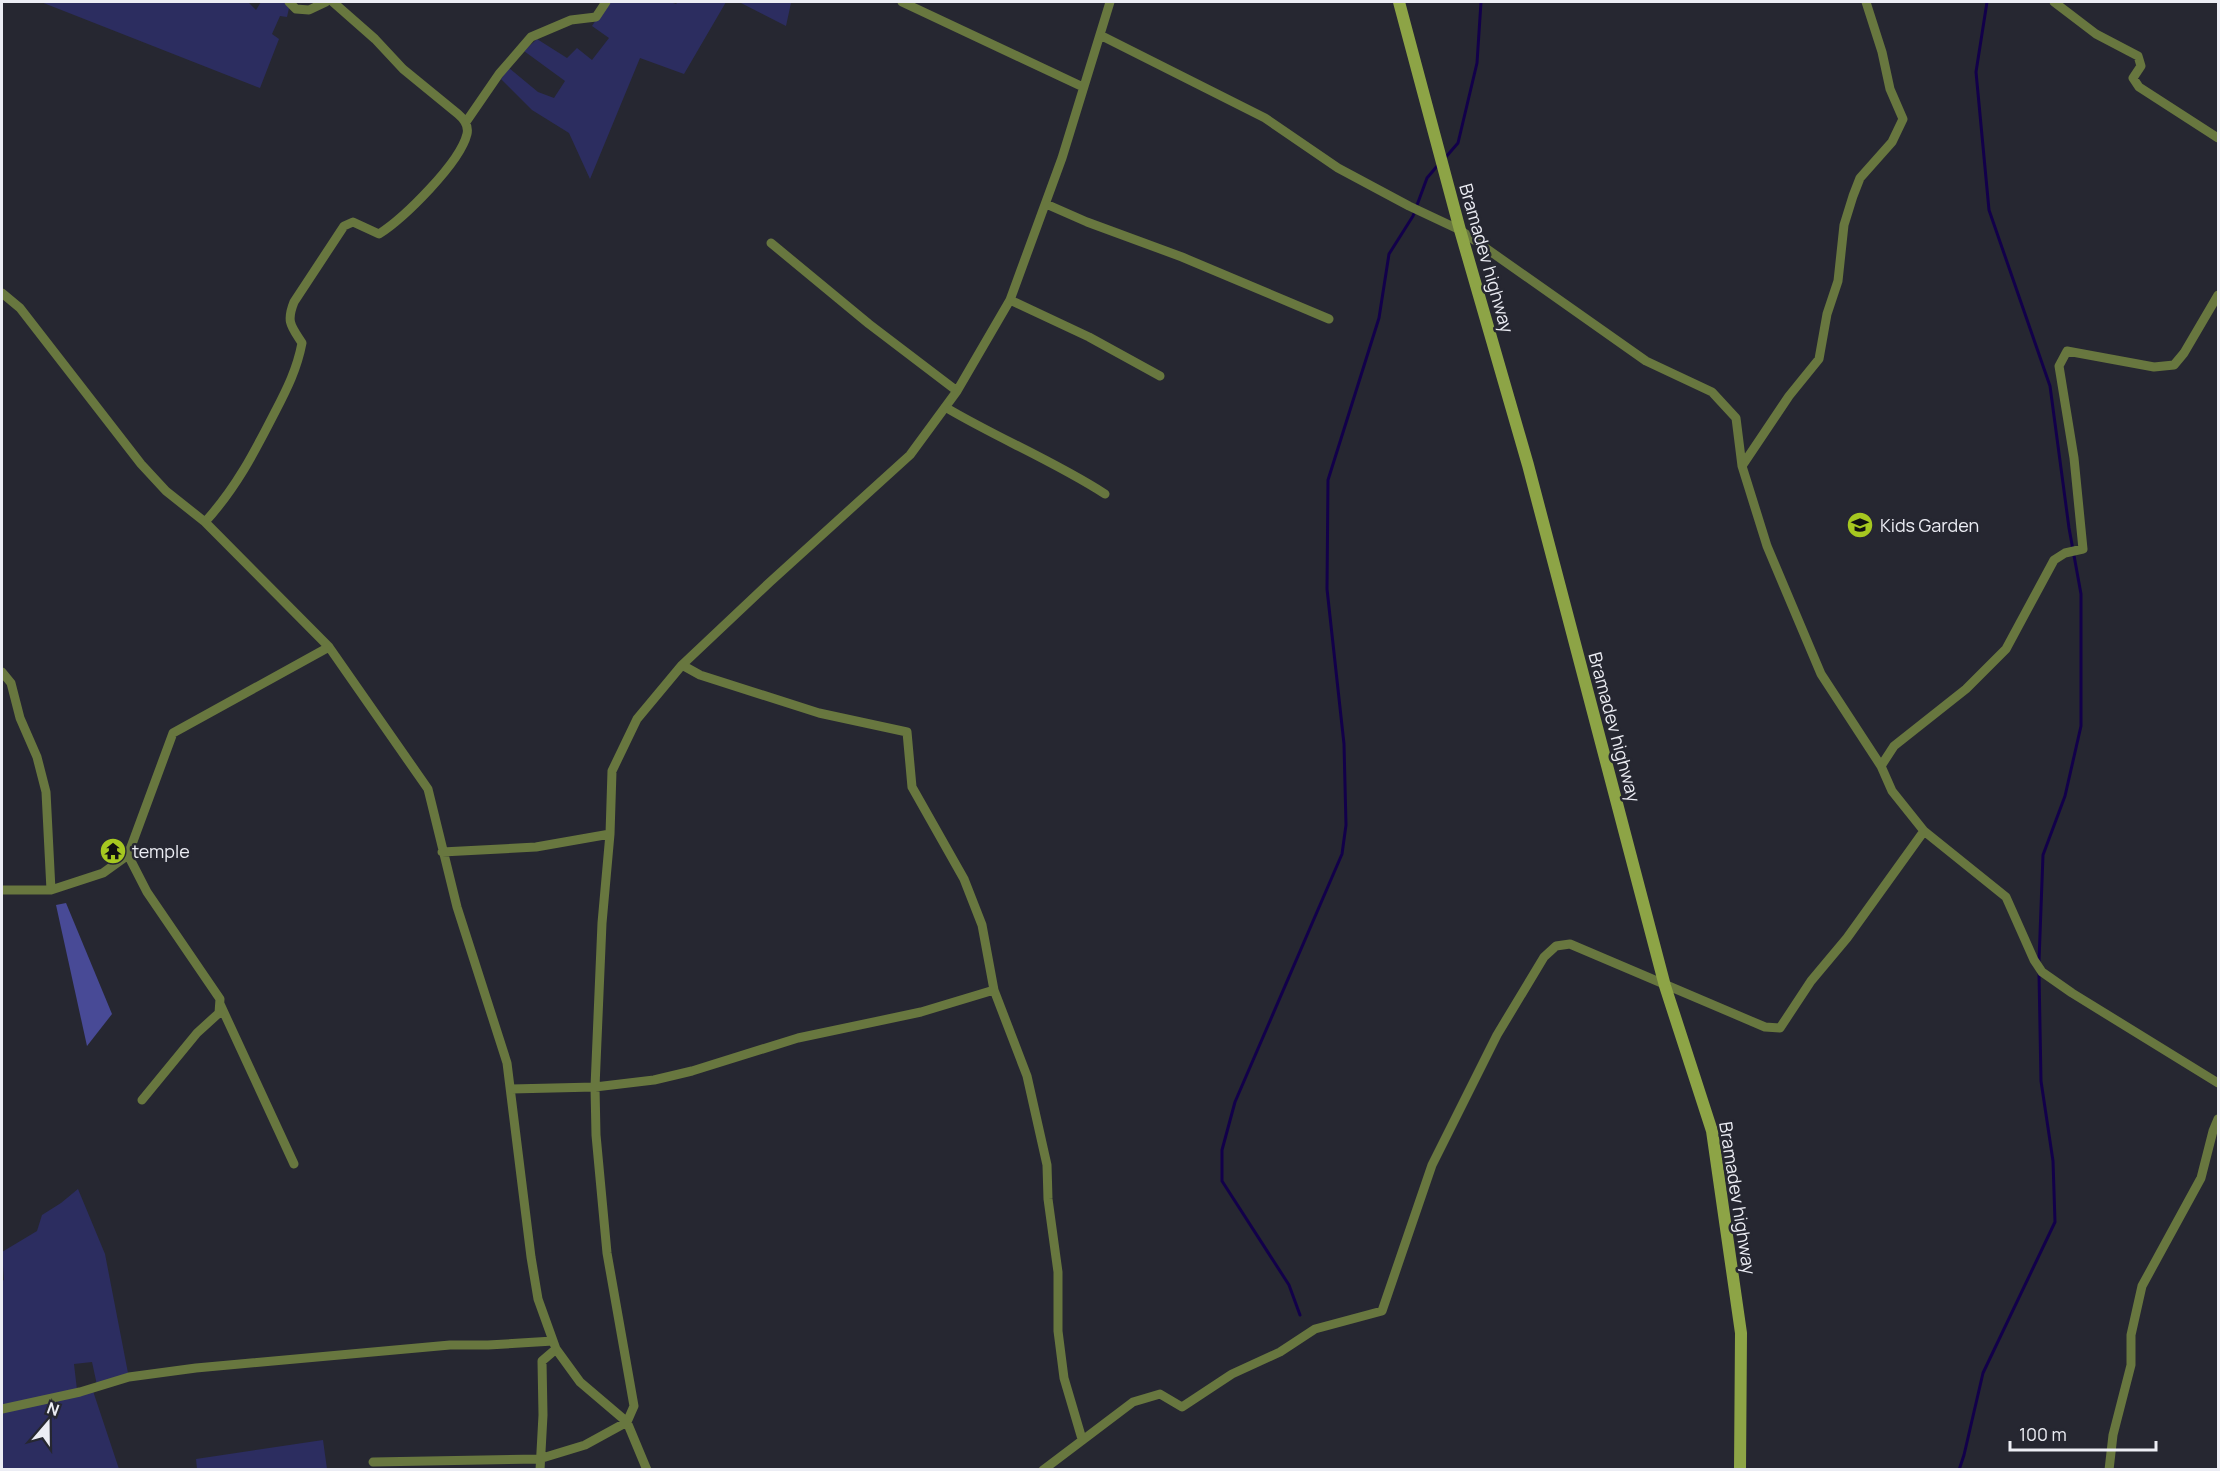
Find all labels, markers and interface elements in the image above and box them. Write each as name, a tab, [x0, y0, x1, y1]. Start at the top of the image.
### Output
street label: Bramadev highway	[1454, 180, 1520, 336]
school or university icon: Kids Garden	[1845, 510, 1875, 540]
place label: Kids Garden	[1880, 513, 1979, 537]
street label: Bramadev highway	[1583, 649, 1647, 805]
temple icon: temple	[98, 836, 128, 866]
place label: temple	[132, 839, 190, 863]
street label: Bramadev highway	[1714, 1120, 1762, 1277]
north arrow	[18, 1393, 78, 1453]
text: N	[44, 1397, 62, 1421]
scale bar	[2010, 1414, 2156, 1452]
text: 100 m	[2019, 1422, 2067, 1446]

